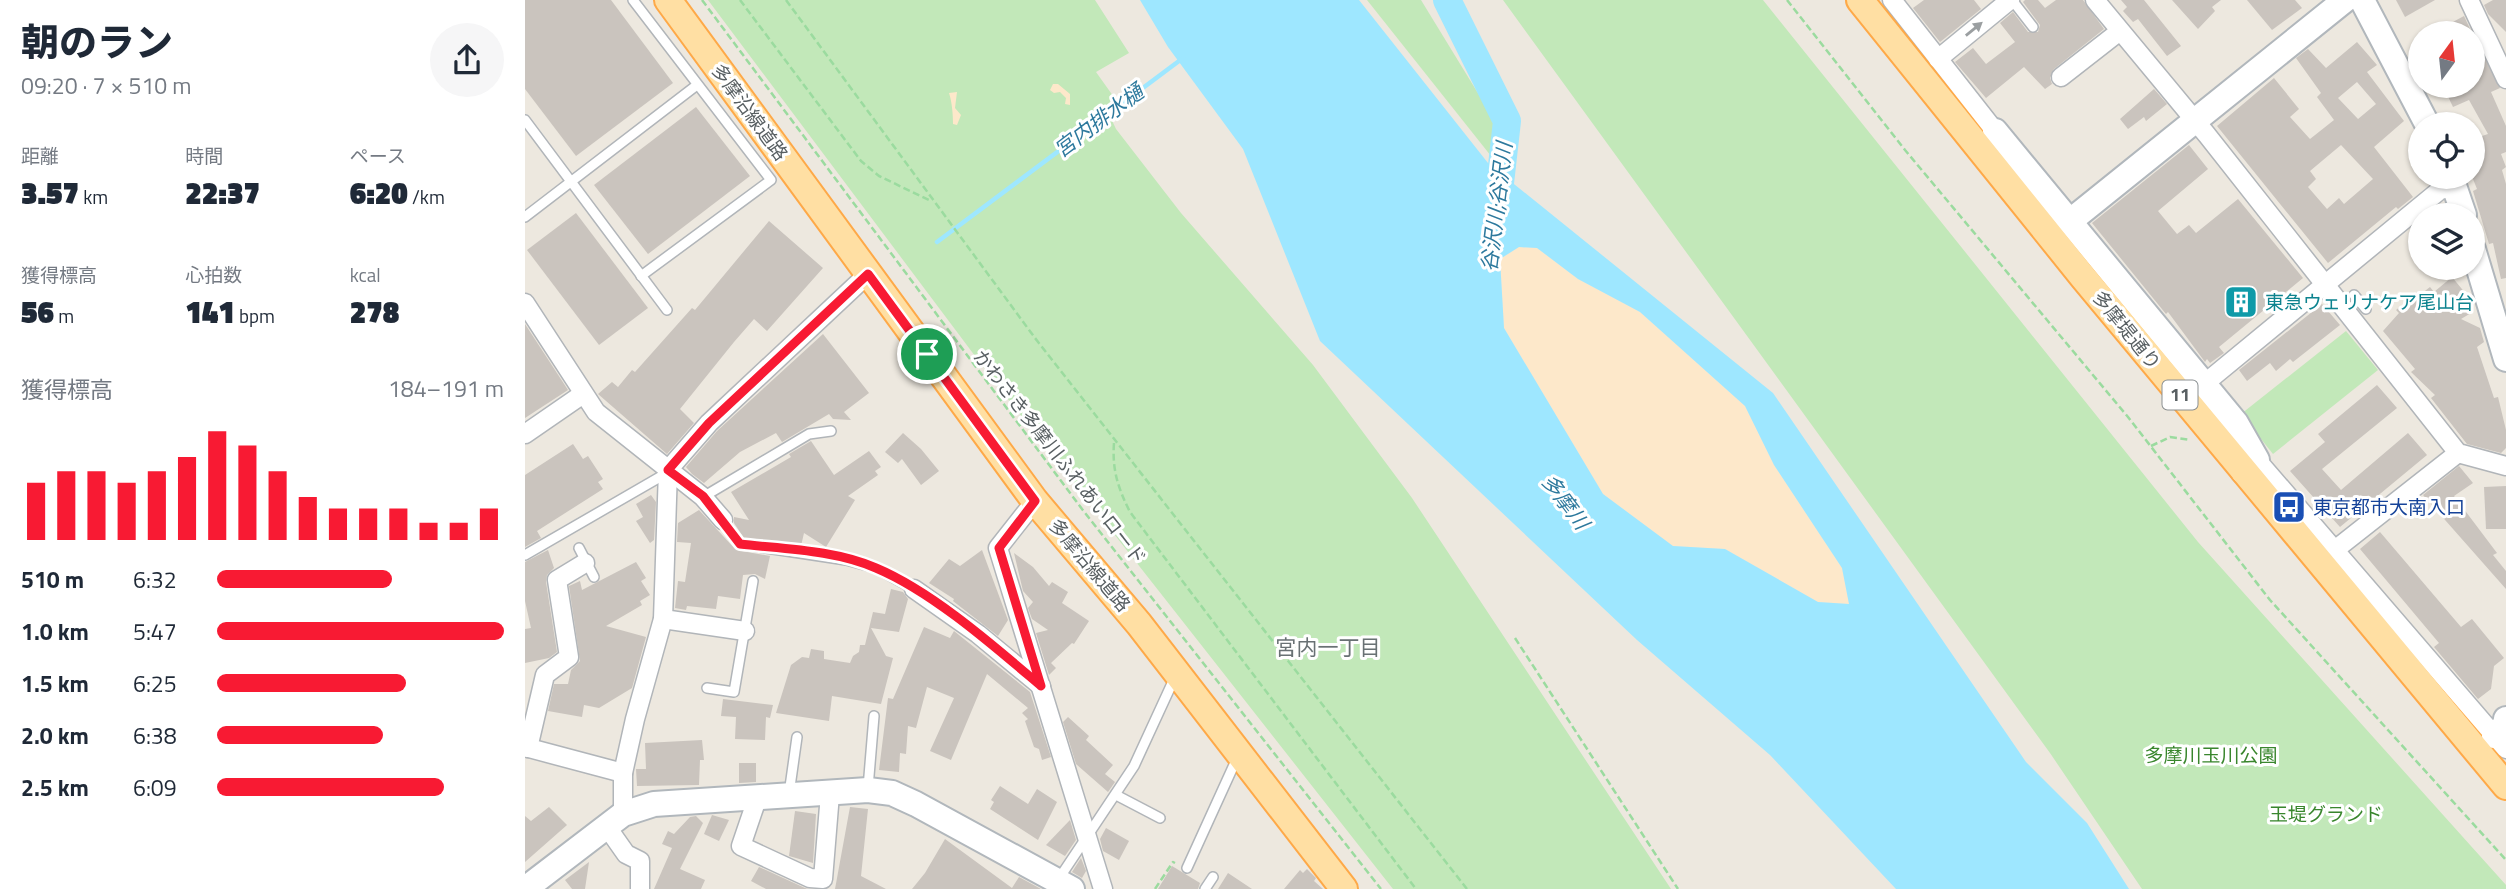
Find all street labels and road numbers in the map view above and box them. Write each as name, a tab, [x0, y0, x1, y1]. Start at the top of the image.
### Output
street label: 多摩沿線道路	[705, 57, 796, 166]
street label: 多摩堤通り	[2086, 284, 2169, 376]
street label: かわさき多摩川ふれあいロード	[967, 343, 1154, 570]
road number: 11	[2163, 380, 2197, 410]
street label: 多摩沿線道路	[1043, 512, 1138, 618]

